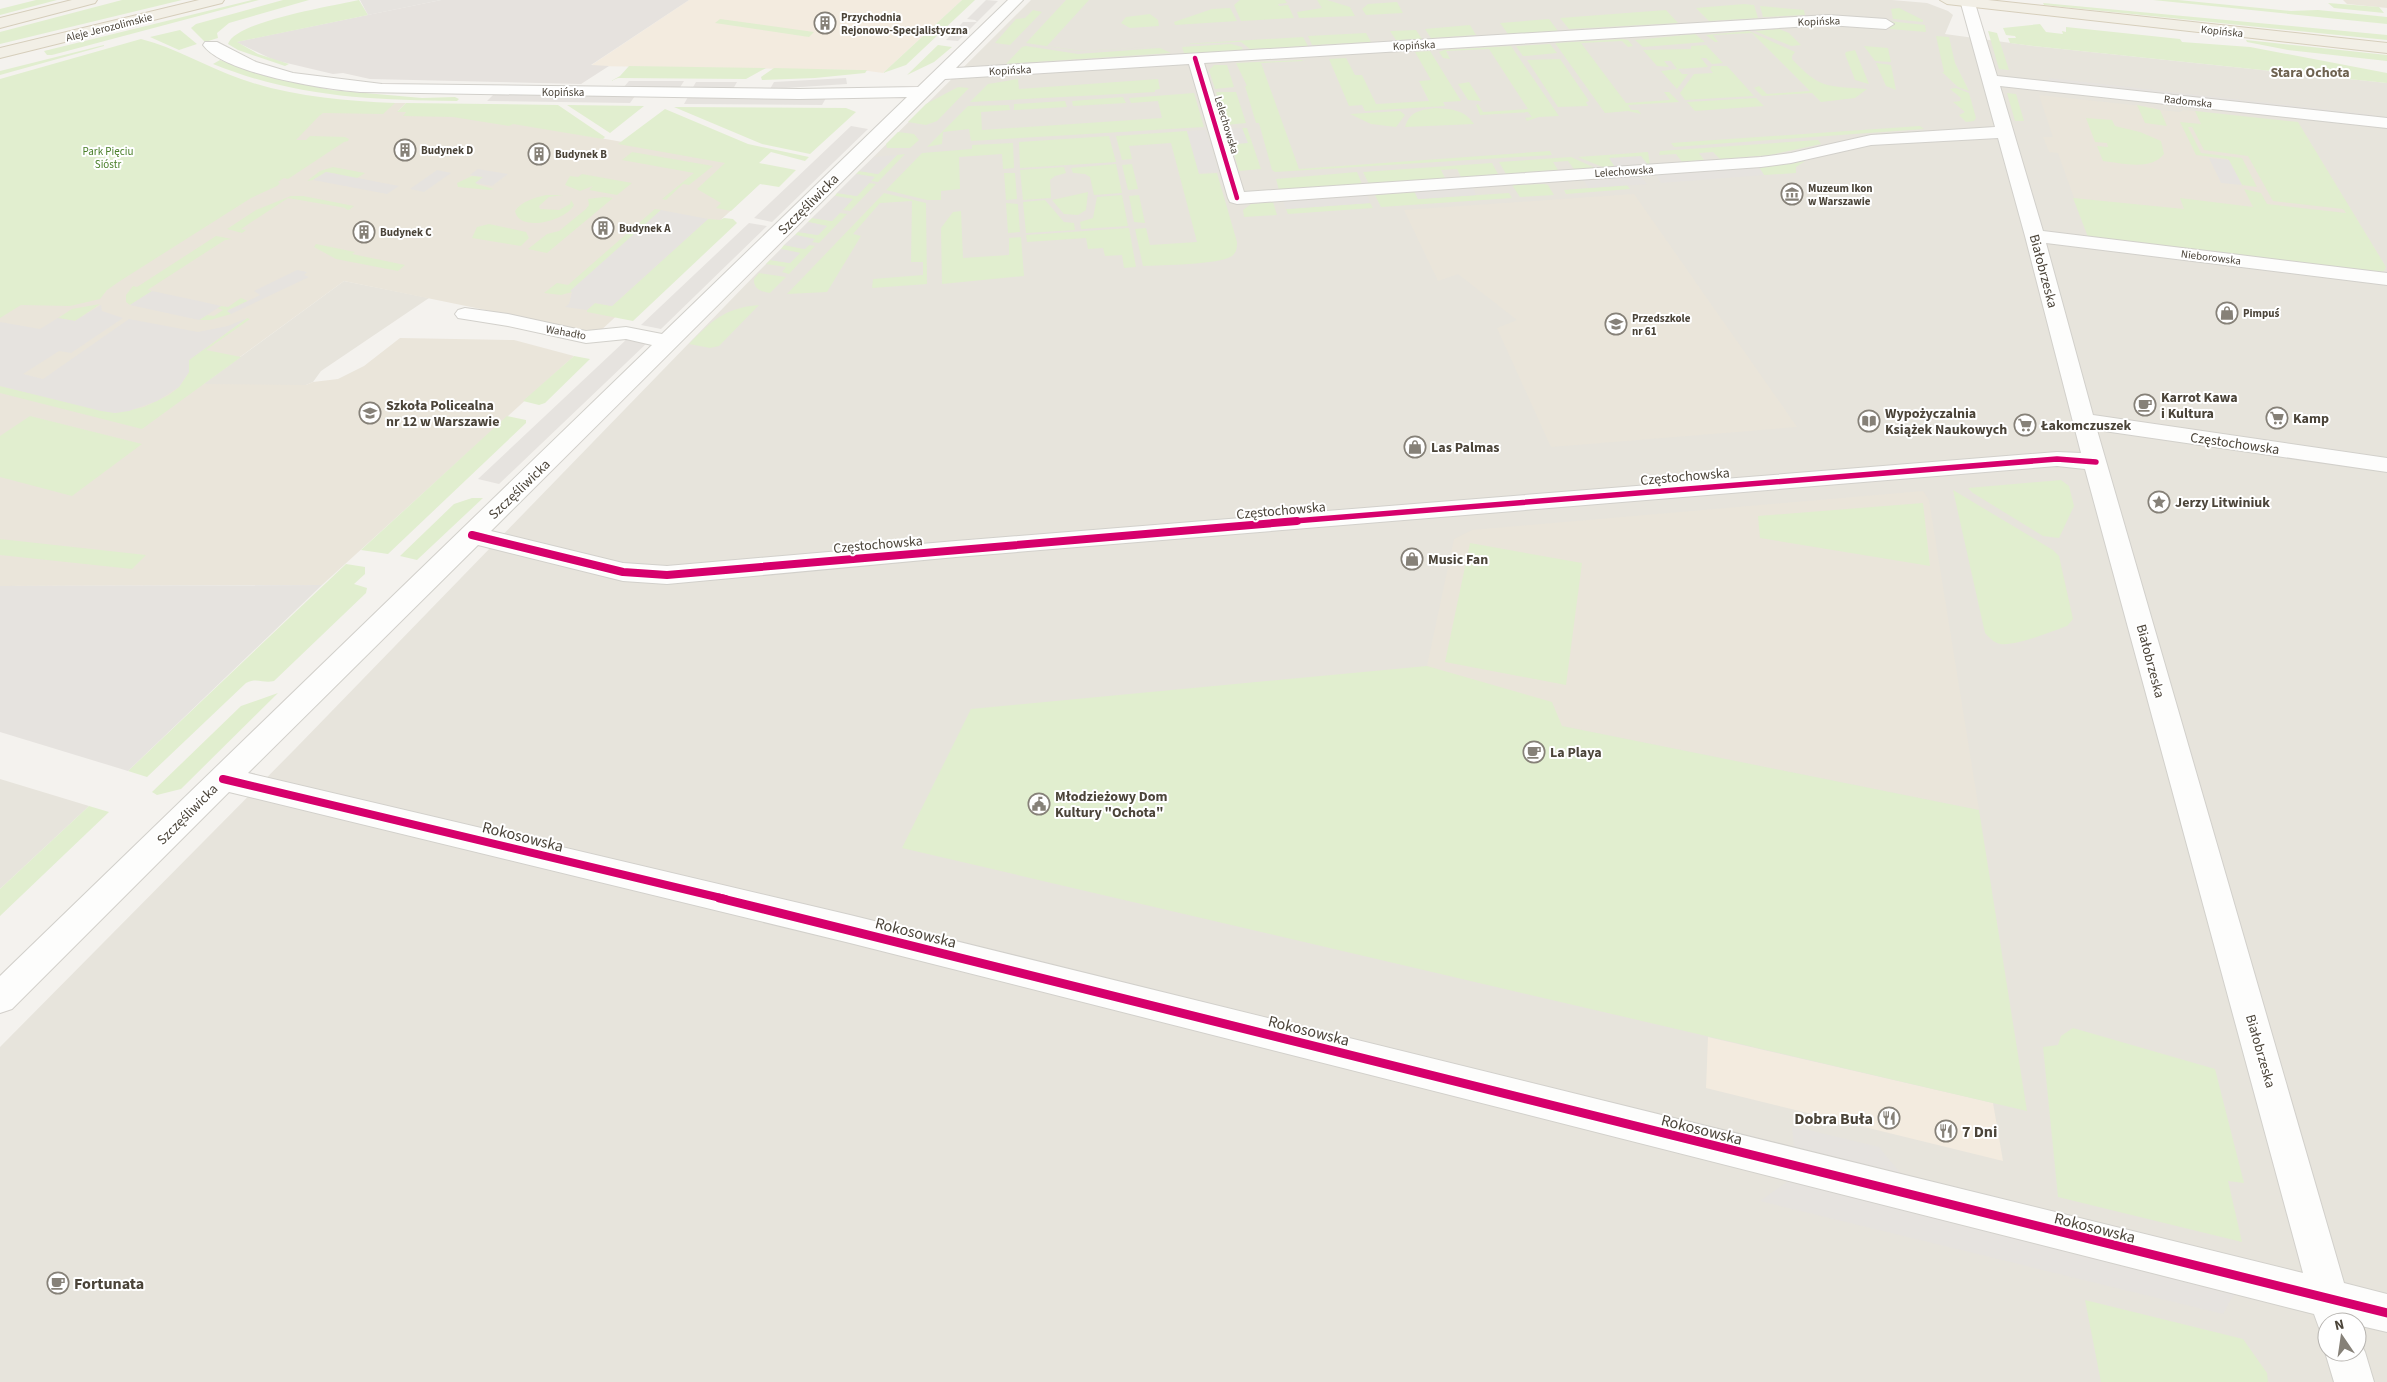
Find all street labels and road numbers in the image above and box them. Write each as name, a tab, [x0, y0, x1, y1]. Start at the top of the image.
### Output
street label: Aleje Jerozolimskie	[64, 9, 154, 45]
street label: Kopińska	[1797, 13, 1841, 30]
street label: Kopińska	[2200, 22, 2244, 41]
street label: Kopińska	[1392, 37, 1436, 54]
street label: Kopińska	[988, 62, 1032, 79]
street label: Kopińska	[542, 85, 584, 100]
street label: Radomska	[2163, 92, 2213, 111]
street label: Lelechowska	[1211, 95, 1242, 156]
street label: Lelechowska	[1594, 162, 1654, 181]
street label: Szczęśliwicka	[774, 170, 844, 240]
street label: Białobrzeska	[2024, 232, 2062, 310]
street label: Nieborowska	[2180, 246, 2242, 269]
street label: Wahadło	[544, 322, 587, 343]
street label: Częstochowska	[2189, 428, 2281, 460]
street label: Szczęśliwicka	[484, 455, 555, 524]
street label: Częstochowska	[1639, 463, 1731, 491]
street label: Częstochowska	[1235, 497, 1327, 525]
street label: Częstochowska	[832, 531, 924, 559]
street label: Białobrzeska	[2131, 622, 2169, 700]
street label: Szczęśliwicka	[153, 780, 223, 850]
street label: Rokosowska	[480, 816, 566, 858]
street label: Rokosowska	[873, 912, 959, 954]
street label: Rokosowska	[1266, 1010, 1352, 1052]
street label: Białobrzeska	[2240, 1012, 2280, 1090]
street label: Rokosowska	[1659, 1109, 1745, 1151]
street label: Rokosowska	[2052, 1207, 2138, 1249]

